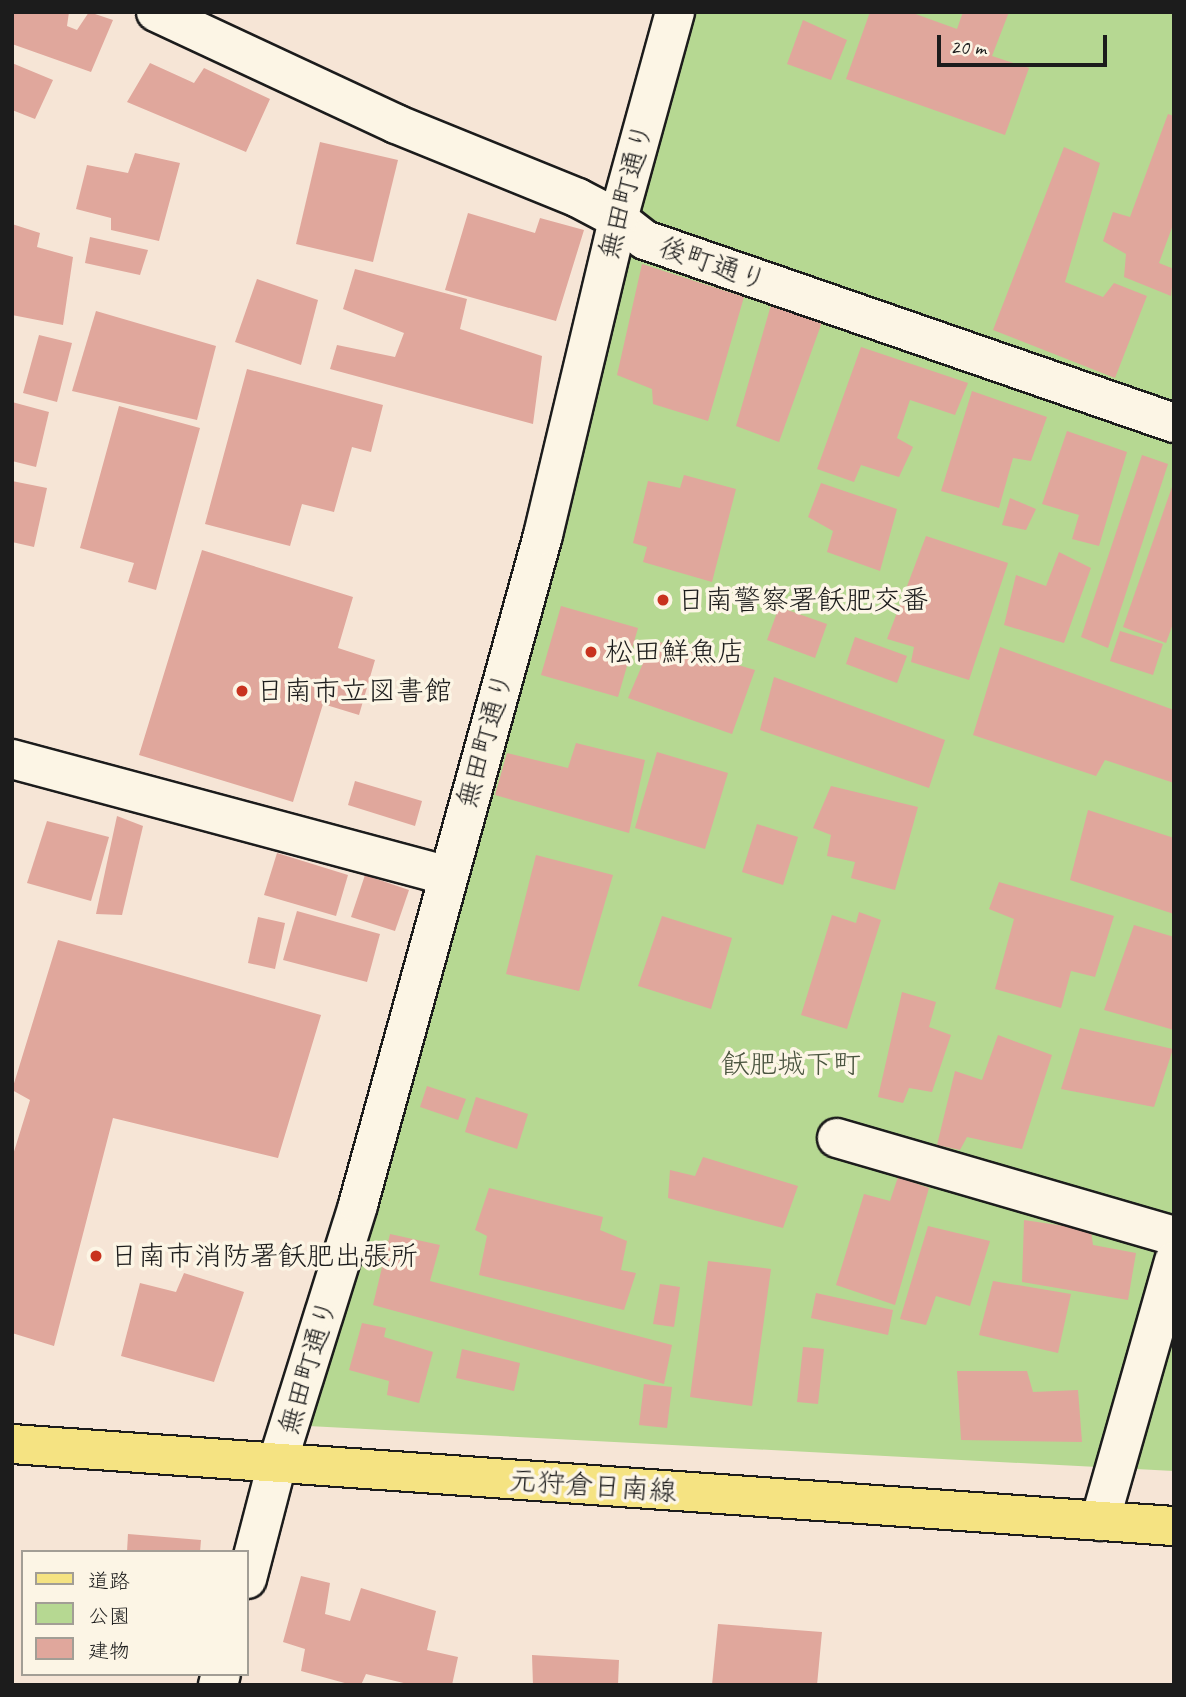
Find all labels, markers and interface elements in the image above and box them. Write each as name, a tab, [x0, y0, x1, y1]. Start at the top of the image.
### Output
scale bar	[941, 21, 1111, 65]
text: 20 m	[950, 34, 986, 60]
street label: 無田町通り	[592, 119, 660, 263]
street label: 後町通り	[655, 230, 771, 298]
place label: 日南警察署飫肥交番	[677, 583, 929, 617]
marker: 日南警察署飫肥交番	[655, 592, 671, 608]
place label: 松田鮮魚店	[605, 635, 745, 669]
marker: 松田鮮魚店	[583, 644, 599, 660]
street label: 無田町通り	[450, 668, 520, 812]
place label: 日南市立図書館	[256, 674, 452, 708]
marker: 日南市立図書館	[234, 683, 250, 699]
park label: 飫肥城下町	[721, 1047, 861, 1081]
place label: 日南市消防署飫肥出張所	[110, 1239, 418, 1273]
marker: 日南市消防署飫肥出張所	[88, 1248, 104, 1264]
street label: 無田町通り	[271, 1295, 345, 1439]
street label: 元狩倉日南線	[508, 1463, 678, 1509]
legend	[21, 1550, 248, 1676]
text: 道路	[88, 1568, 130, 1594]
text: 公園	[88, 1603, 130, 1629]
text: 建物	[88, 1638, 130, 1664]

